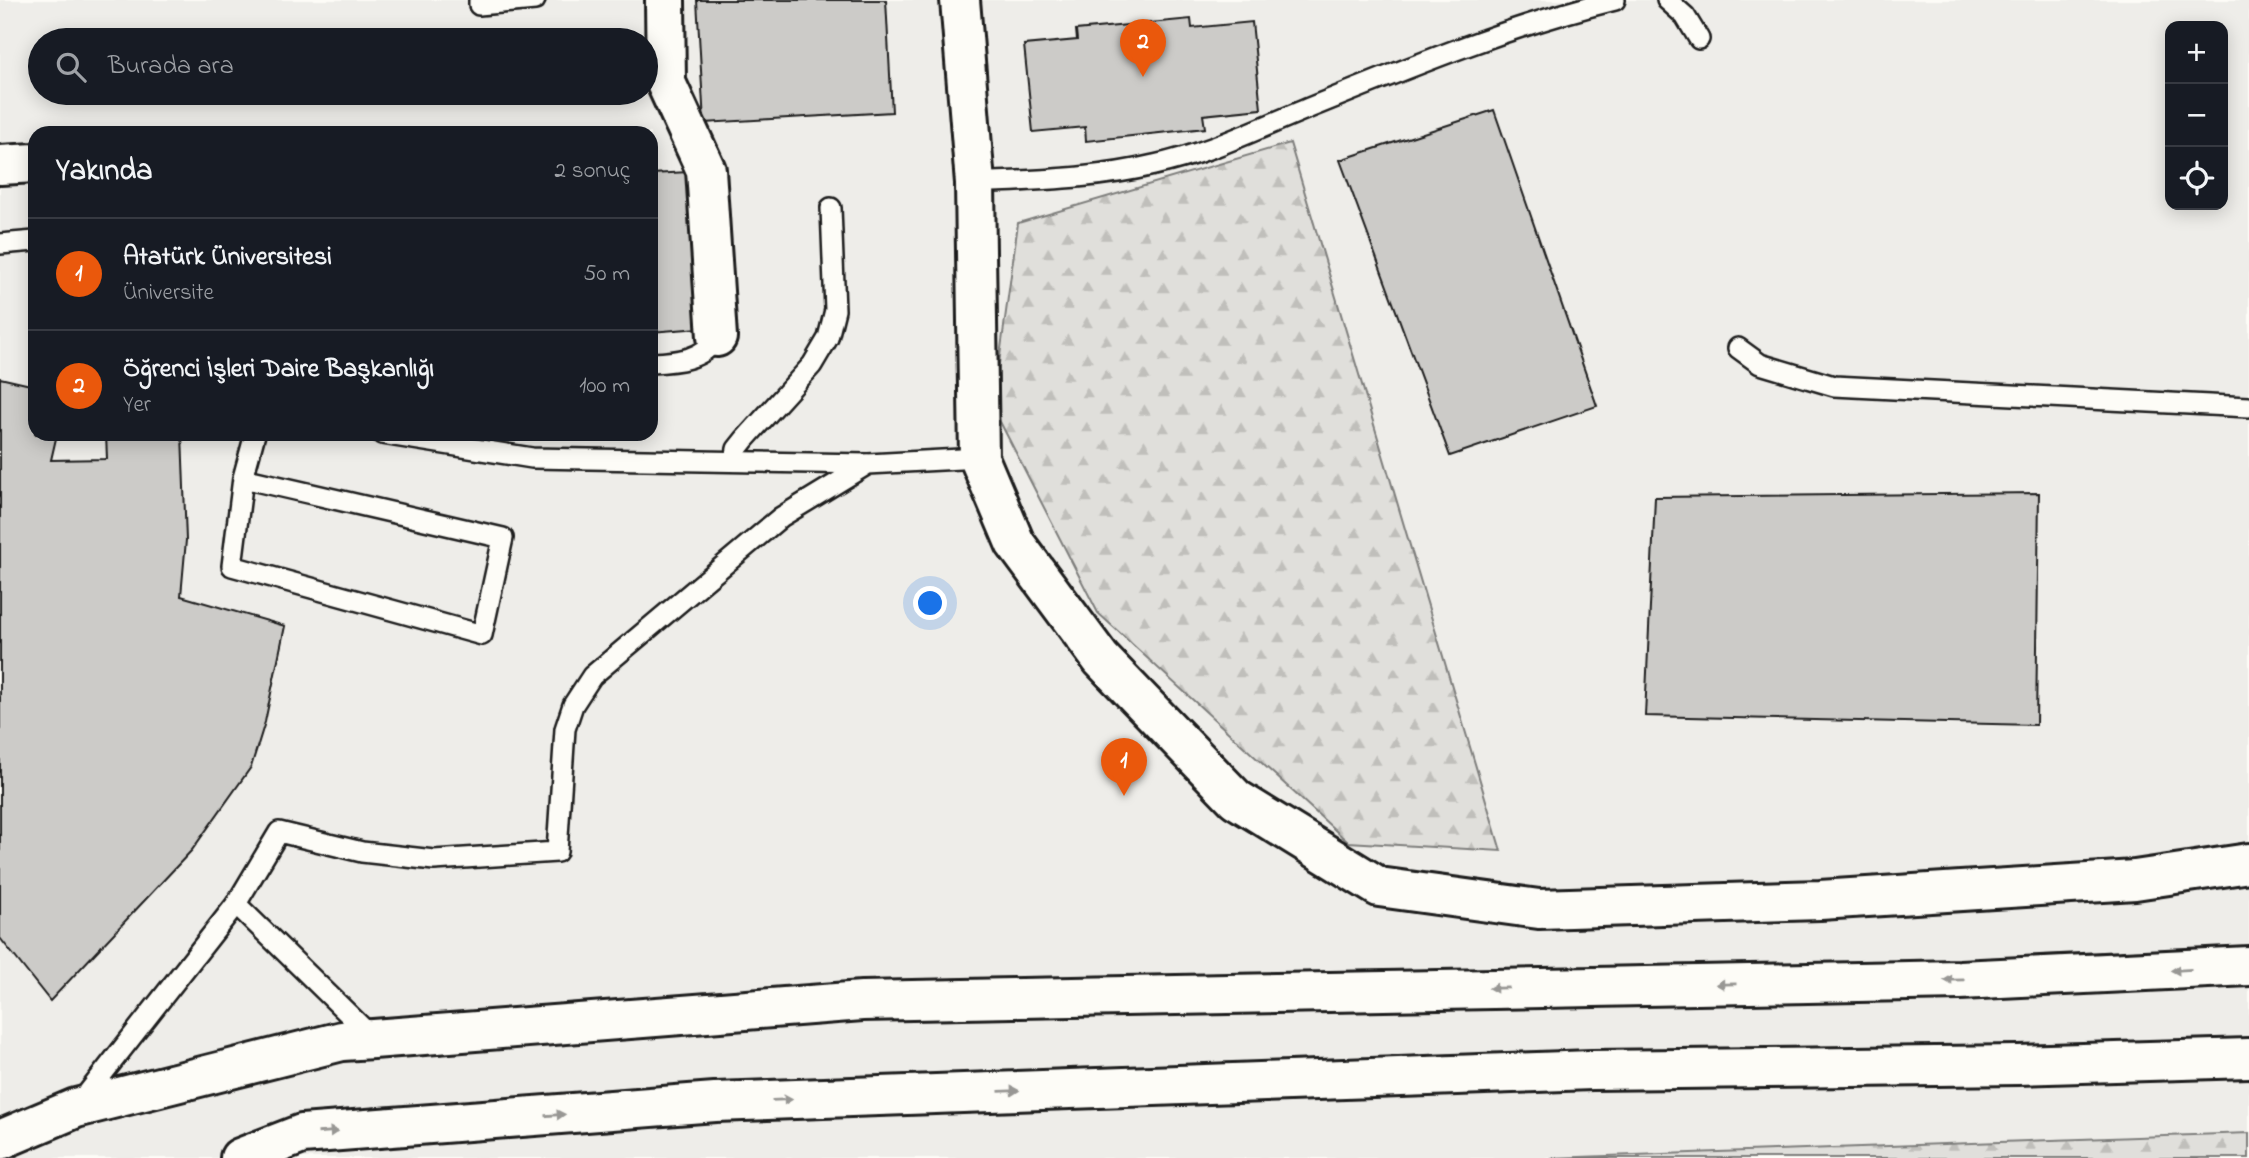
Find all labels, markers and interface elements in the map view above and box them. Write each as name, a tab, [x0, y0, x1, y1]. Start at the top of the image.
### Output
pin: 2	[1120, 19, 1166, 77]
map controls	[2165, 21, 2228, 210]
button: +	[2165, 21, 2228, 84]
search box	[28, 28, 658, 105]
icon: search	[52, 48, 90, 86]
text: Burada ara	[108, 48, 234, 86]
button: −	[2165, 84, 2228, 147]
button: locate	[2165, 147, 2228, 210]
text: Yakında	[56, 150, 152, 194]
text: 2 sonuç	[555, 155, 630, 188]
text: Atatürk Üniversitesi	[123, 239, 332, 277]
text: 1	[75, 258, 83, 291]
text: 50 m	[583, 258, 630, 291]
text: Üniversite	[123, 277, 214, 310]
text: Öğrenci İşleri Daire Başkanlığı	[123, 351, 434, 389]
text: 2	[73, 370, 85, 403]
text: 100 m	[579, 370, 630, 403]
text: Yer	[123, 389, 151, 422]
your location	[913, 586, 947, 620]
pin: 1	[1101, 738, 1147, 796]
one-way arrow	[2170, 964, 2192, 975]
one-way arrow	[1942, 974, 1964, 986]
one-way arrow	[1715, 979, 1737, 990]
one-way arrow	[1487, 983, 1509, 994]
one-way arrow	[999, 1086, 1021, 1097]
one-way arrow	[771, 1094, 793, 1105]
one-way arrow	[544, 1109, 566, 1120]
one-way arrow	[317, 1126, 339, 1137]

